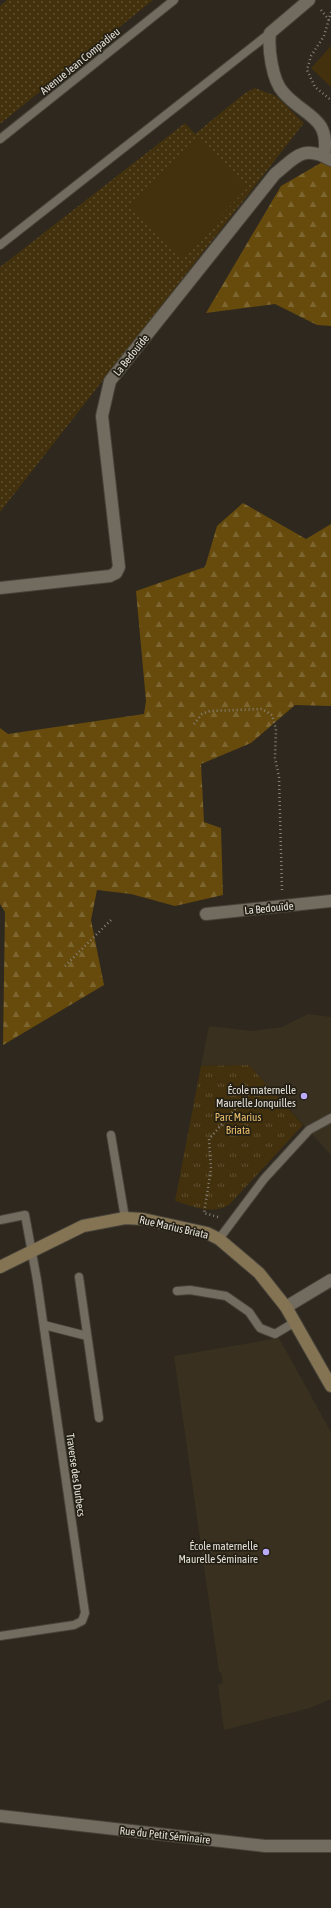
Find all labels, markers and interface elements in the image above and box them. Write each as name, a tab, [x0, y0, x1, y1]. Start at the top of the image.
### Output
street label: Avenue Jean Compadieu	[38, 25, 122, 97]
street label: La Bedouïde	[111, 332, 151, 378]
street label: La Bedouïde	[244, 899, 294, 917]
place label: École maternelle Maurelle Jonquilles	[216, 1084, 296, 1109]
marker: École maternelle Maurelle Jonquilles	[299, 1091, 309, 1101]
park label: Parc Marius Briata	[215, 1111, 261, 1136]
street label: Rue Marius Briata	[138, 1213, 210, 1241]
street label: Traverse des Durbecs	[64, 1433, 88, 1517]
place label: École maternelle Maurelle Séminaire	[178, 1540, 258, 1565]
marker: École maternelle Maurelle Séminaire	[261, 1547, 271, 1557]
street label: Rue du Petit Séminaire	[119, 1824, 211, 1846]

